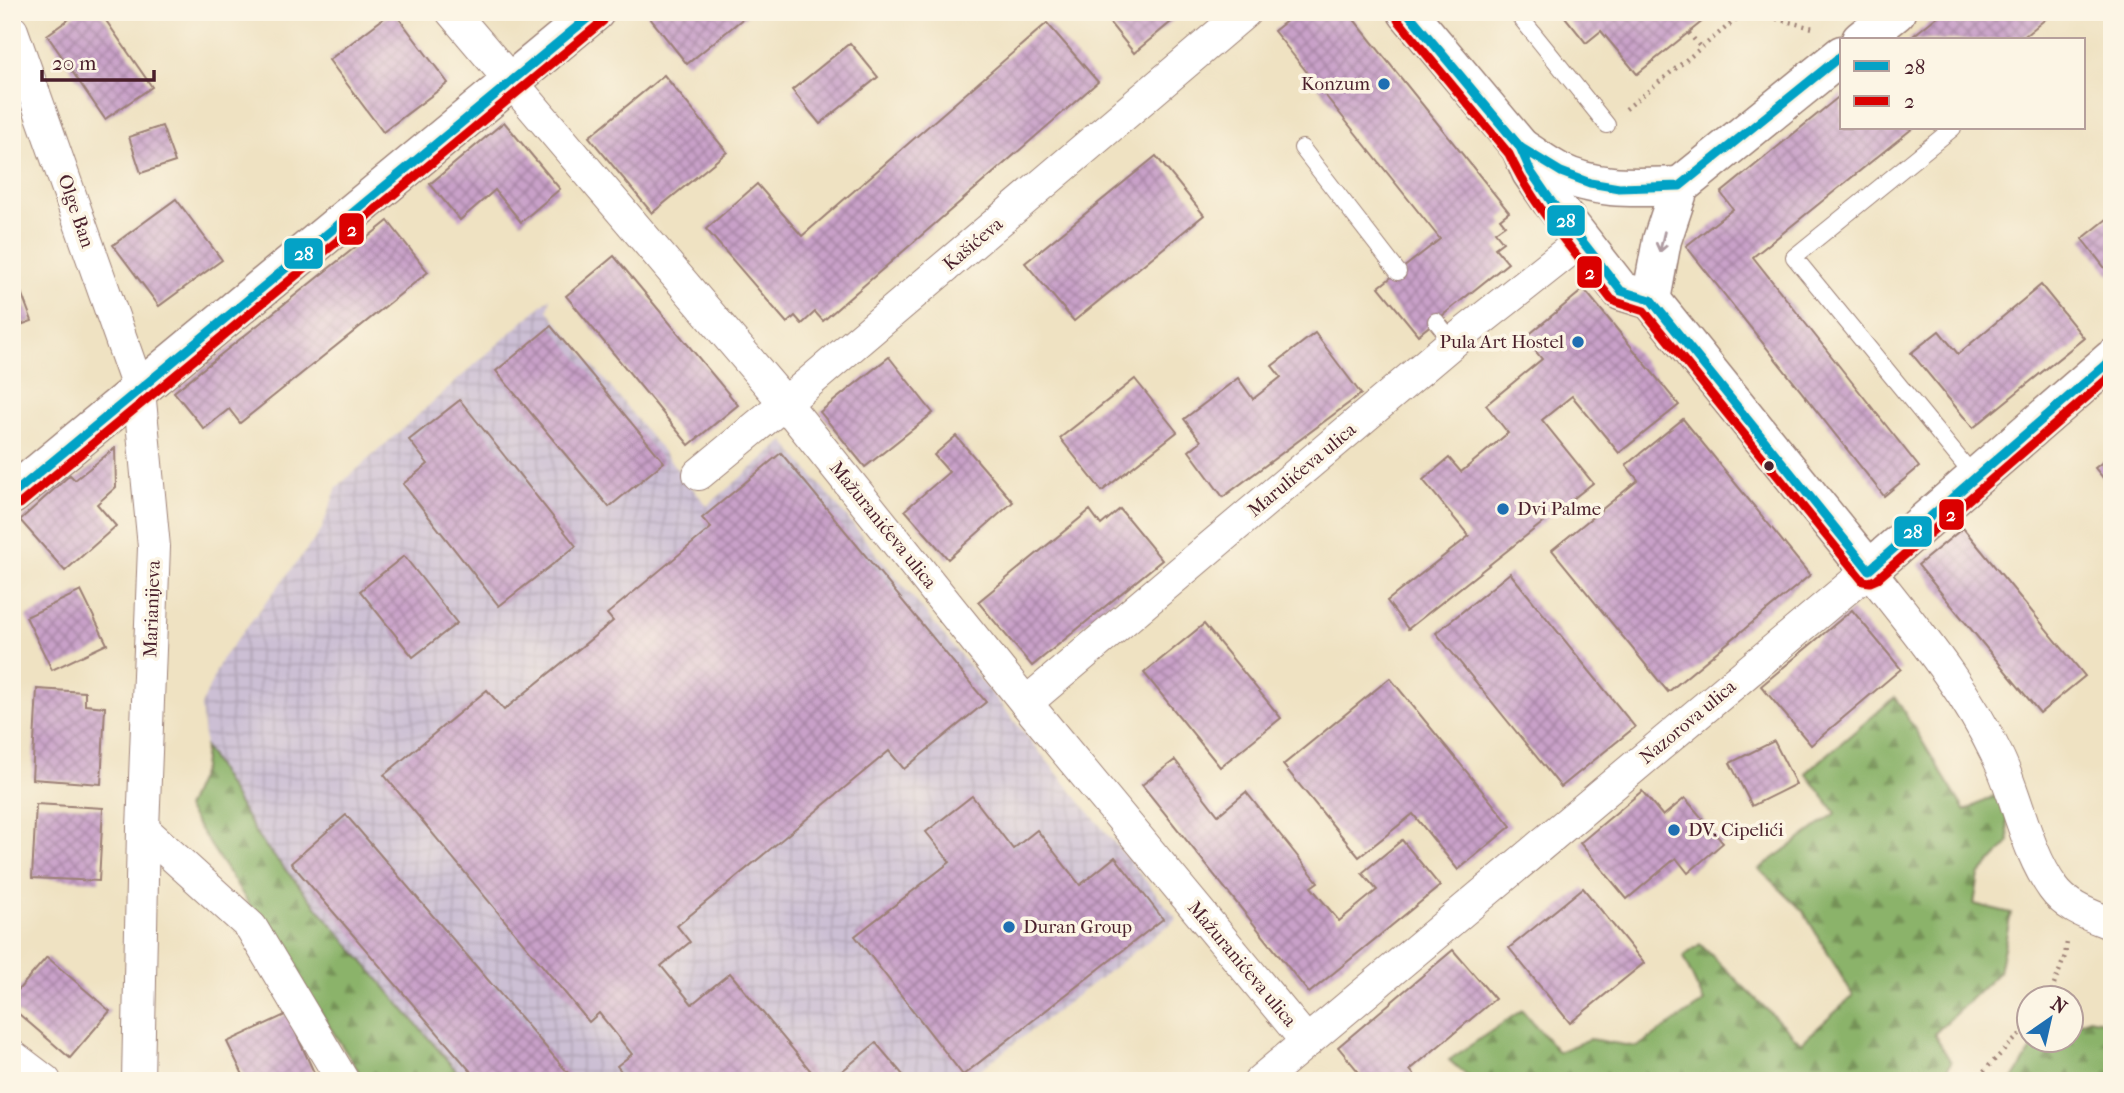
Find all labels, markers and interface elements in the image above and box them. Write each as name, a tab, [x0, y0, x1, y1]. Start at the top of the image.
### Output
scale bar	[42, 38, 154, 82]
legend	[1840, 38, 2086, 130]
text: 20 m	[52, 51, 97, 75]
text: 28	[1904, 55, 1925, 79]
place label: Konzum	[1301, 73, 1370, 95]
marker: Konzum	[1376, 76, 1392, 92]
text: 2	[1904, 89, 1915, 113]
street label: Olge Ban	[53, 171, 99, 251]
line badge: 28	[1546, 204, 1586, 237]
text: 28	[1556, 210, 1576, 232]
line badge: 2	[338, 212, 365, 246]
street label: Kašićeva	[939, 213, 1007, 275]
text: 2	[347, 219, 357, 241]
one-way arrow	[1655, 231, 1668, 253]
line badge: 28	[283, 237, 324, 270]
text: 28	[294, 243, 314, 265]
line badge: 2	[1576, 255, 1603, 289]
text: 2	[1585, 262, 1595, 284]
place label: Pula Art Hostel	[1440, 331, 1564, 353]
marker: Pula Art Hostel	[1570, 334, 1586, 350]
street label: Marulićeva ulica	[1244, 418, 1361, 522]
street label: Mažuranićeva ulica	[825, 457, 941, 593]
unlabelled marker	[1762, 459, 1776, 473]
place label: Dvi Palme	[1517, 498, 1601, 520]
line badge: 2	[1938, 498, 1965, 531]
marker: Dvi Palme	[1495, 501, 1511, 517]
text: 2	[1946, 504, 1956, 526]
line badge: 28	[1893, 515, 1933, 548]
text: 28	[1903, 521, 1923, 543]
street label: Marianijeva	[139, 560, 165, 658]
street label: Nazorova ulica	[1635, 675, 1741, 769]
place label: DV. Cipelići	[1688, 819, 1784, 841]
marker: DV. Cipelići	[1666, 822, 1682, 838]
street label: Mažuranićeva ulica	[1183, 897, 1301, 1031]
place label: Duran Group	[1023, 916, 1132, 938]
marker: Duran Group	[1001, 919, 1017, 935]
north arrow	[2016, 984, 2086, 1054]
text: N	[2047, 993, 2072, 1019]

